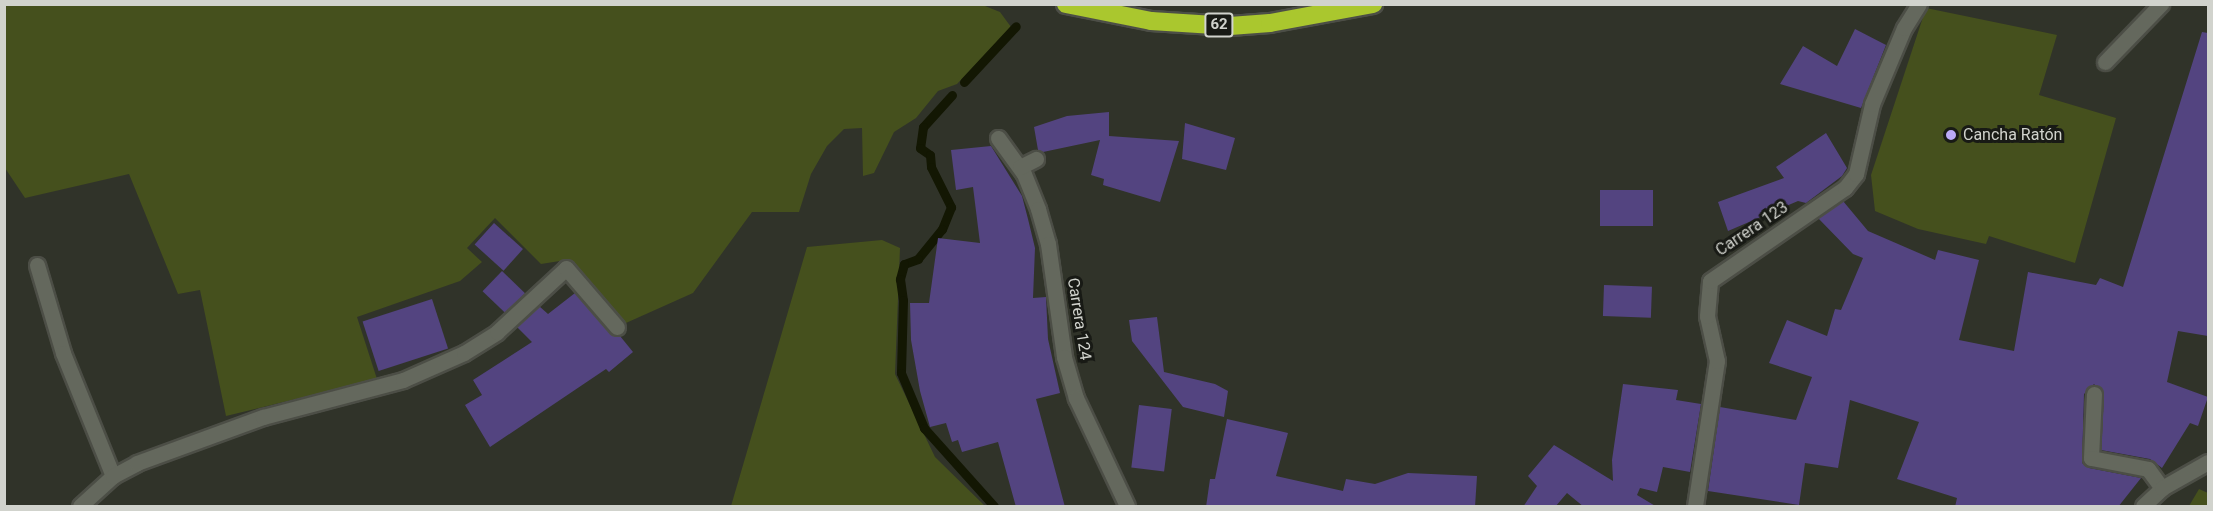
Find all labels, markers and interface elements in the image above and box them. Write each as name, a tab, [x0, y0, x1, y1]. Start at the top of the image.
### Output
road number: 62	[1204, 13, 1234, 37]
place label: Cancha Ratón	[1963, 125, 2062, 145]
marker: Cancha Ratón	[1944, 128, 1958, 142]
street label: Carrera 123	[1712, 198, 1792, 260]
street label: Carrera 124	[1063, 276, 1095, 362]

